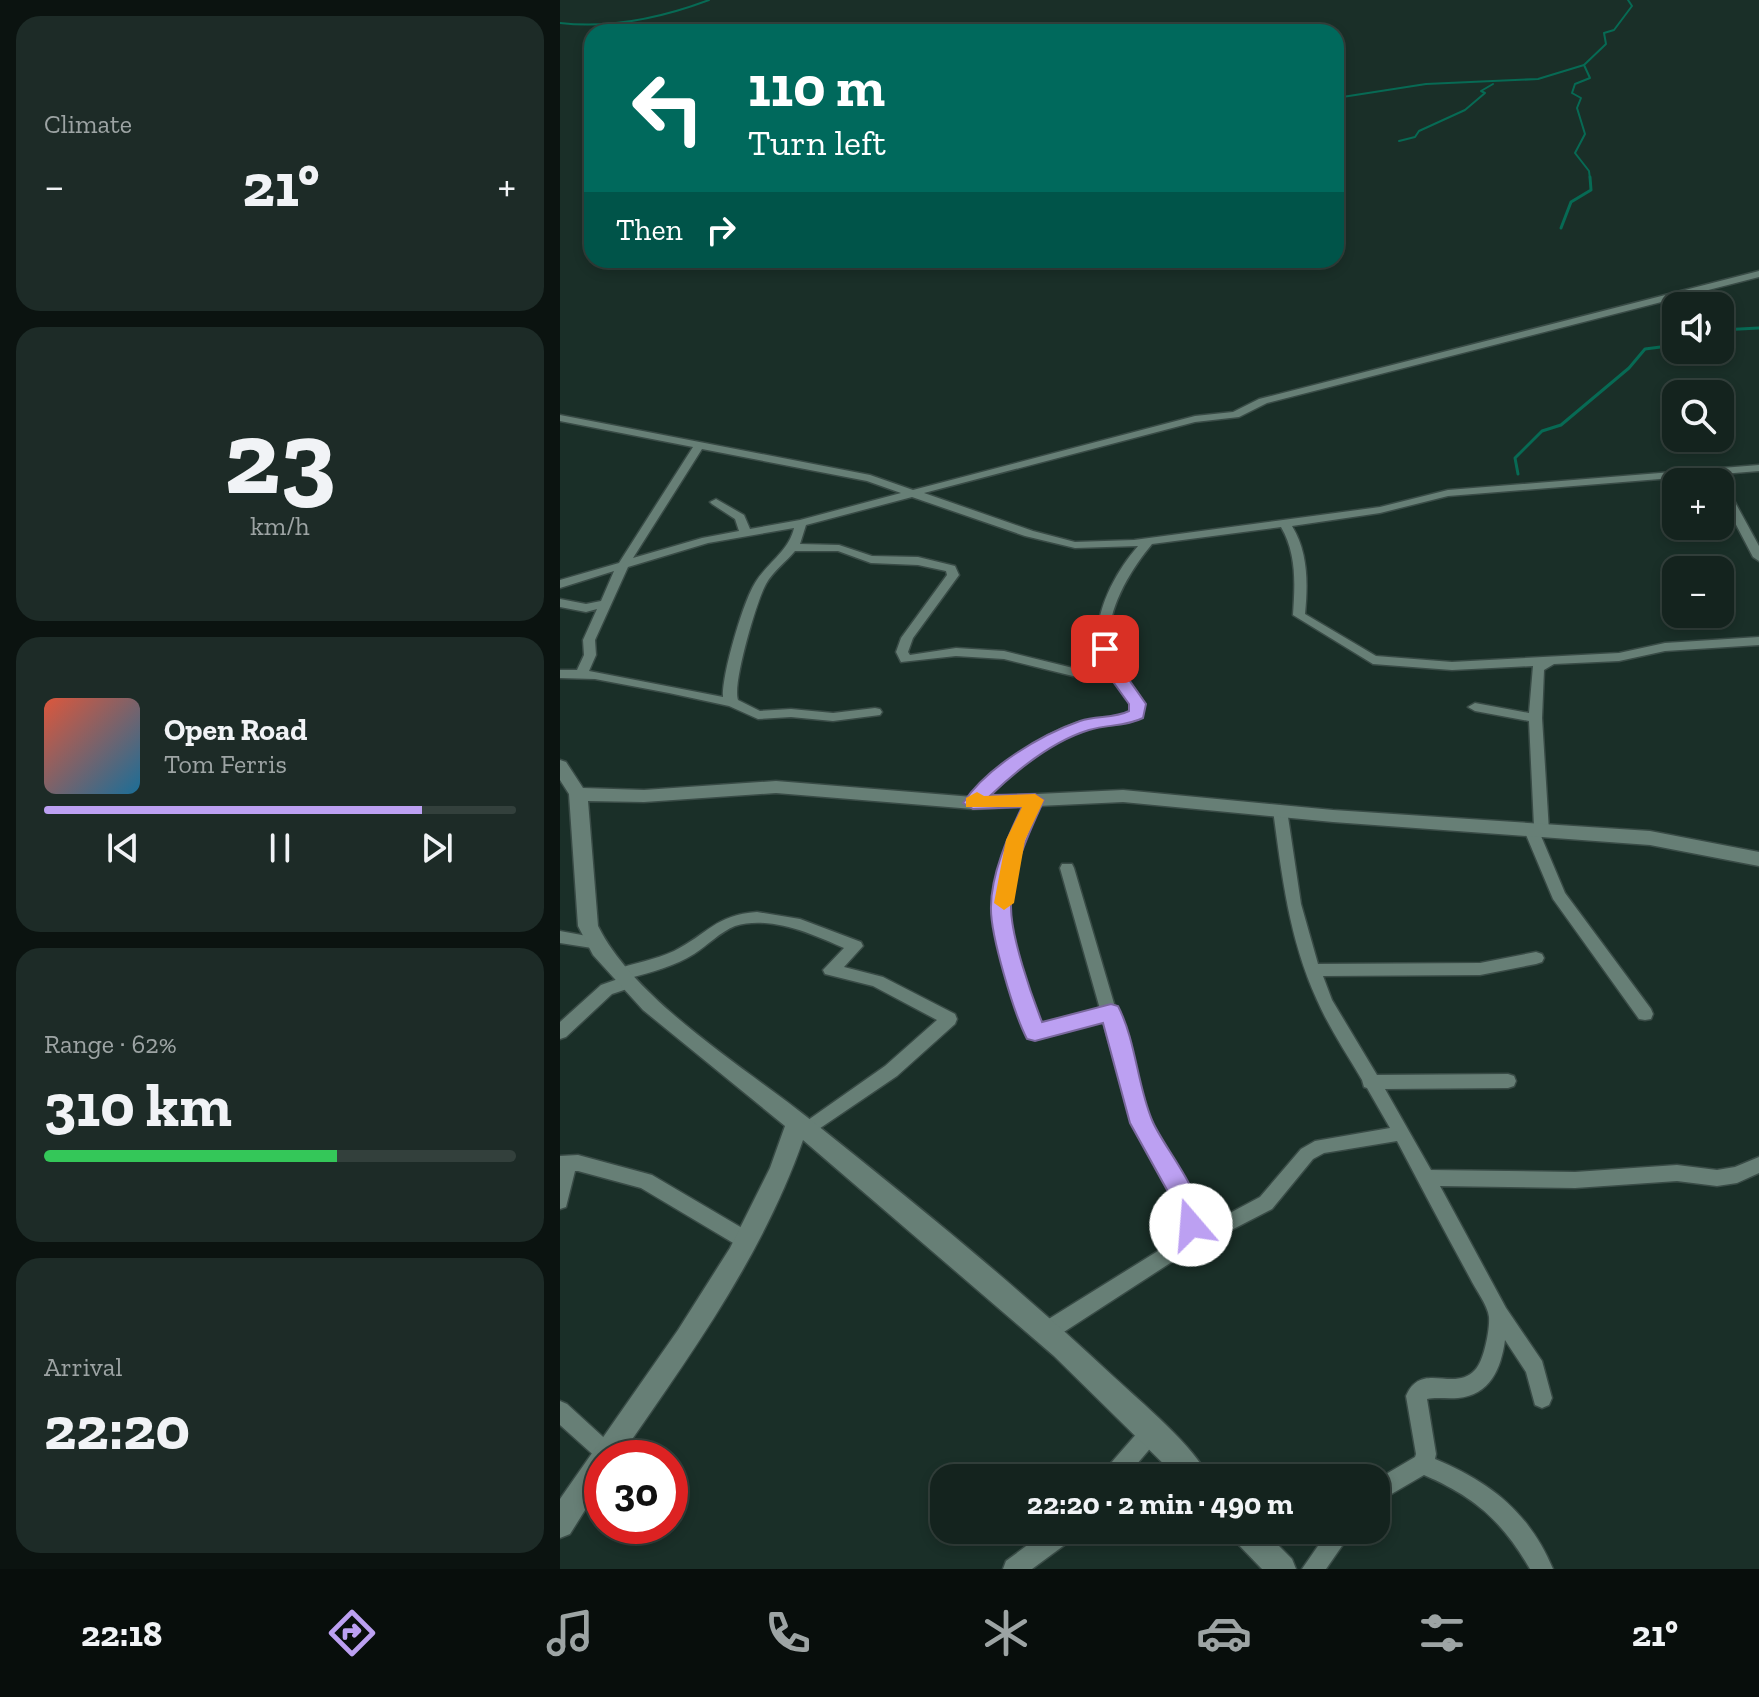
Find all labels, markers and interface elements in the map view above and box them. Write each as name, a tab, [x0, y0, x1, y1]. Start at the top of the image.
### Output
text: 110 m	[748, 53, 885, 120]
icon: left	[616, 56, 720, 160]
text: Climate	[44, 108, 132, 140]
text: Turn left	[748, 121, 886, 164]
text: 21°	[242, 149, 320, 221]
text: −	[44, 159, 65, 212]
text: +	[497, 159, 516, 212]
icon: right	[699, 208, 743, 252]
text: Then	[616, 212, 683, 248]
map controls	[1662, 292, 1734, 628]
button: sound	[1662, 292, 1734, 364]
button: search	[1662, 380, 1734, 452]
text: 23	[224, 395, 336, 520]
button: +	[1662, 468, 1734, 540]
text: km/h	[250, 510, 310, 542]
button: −	[1662, 556, 1734, 628]
pin	[1071, 615, 1139, 683]
icon: arrive	[1083, 627, 1127, 671]
text: Open Road	[164, 712, 307, 748]
text: Tom Ferris	[164, 748, 287, 780]
icon: previous	[101, 826, 145, 870]
icon: pause	[258, 826, 302, 870]
icon: next	[415, 826, 459, 870]
text: Range · 62%	[44, 1028, 177, 1060]
text: 310 km	[44, 1069, 232, 1141]
position arrow	[1149, 1183, 1233, 1267]
text: Arrival	[44, 1351, 122, 1383]
text: 22:20	[44, 1392, 190, 1464]
speed limit sign: 30	[584, 1440, 688, 1544]
text: 22:20 · 2 min · 490 m	[1027, 1486, 1293, 1522]
icon: directions	[324, 1605, 380, 1661]
icon: music	[542, 1605, 598, 1661]
icon: phone	[760, 1605, 816, 1661]
icon: climate	[978, 1605, 1034, 1661]
icon: car	[1196, 1605, 1252, 1661]
icon: filters	[1414, 1605, 1470, 1661]
text: 22:18	[81, 1612, 162, 1655]
text: 21°	[1632, 1612, 1678, 1655]

